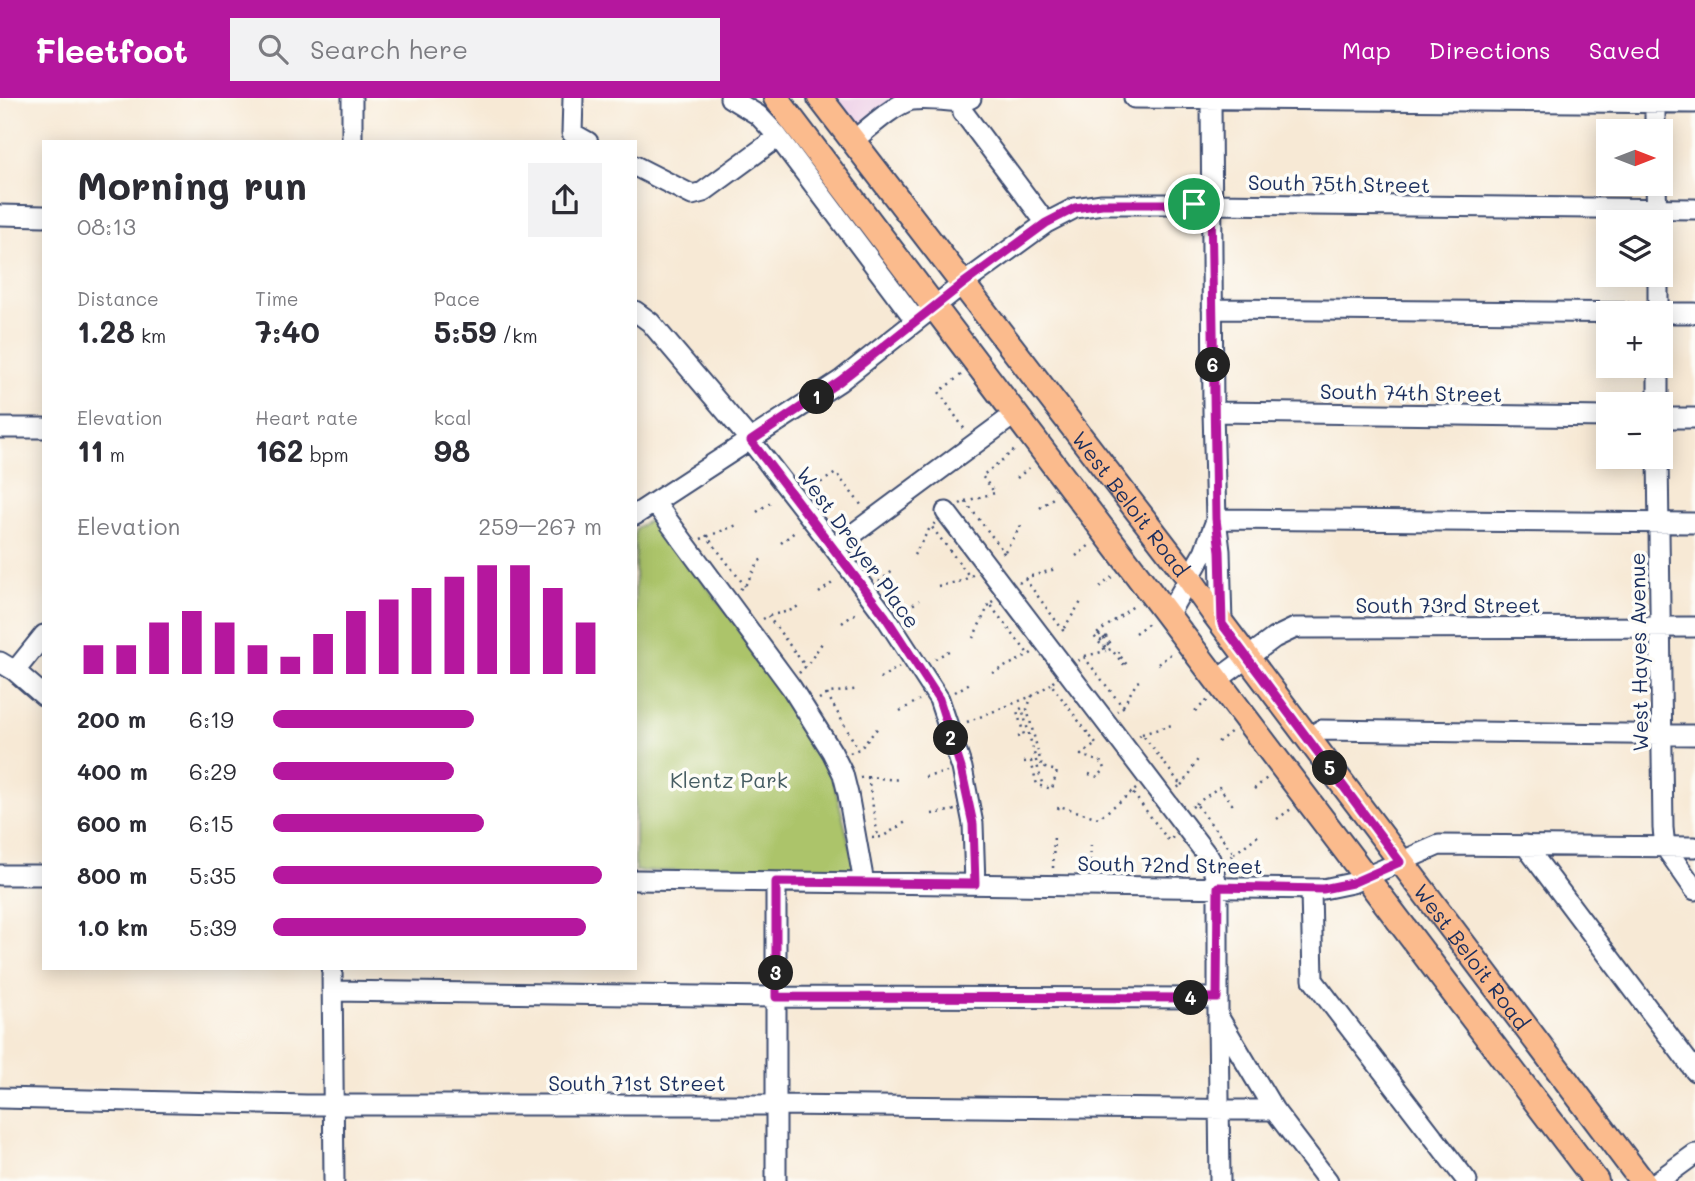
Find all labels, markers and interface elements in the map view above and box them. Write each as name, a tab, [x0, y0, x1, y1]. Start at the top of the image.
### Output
search box	[230, 18, 720, 81]
text: Fleetfoot	[35, 28, 188, 71]
icon: search	[254, 30, 292, 68]
text: Search here	[310, 32, 468, 66]
text: Map	[1342, 34, 1391, 65]
text: Directions	[1429, 34, 1551, 65]
text: Saved	[1589, 34, 1660, 65]
north arrow	[1596, 119, 1673, 196]
map controls	[1596, 119, 1673, 469]
text: Morning run	[77, 160, 307, 210]
button: share	[528, 163, 602, 237]
street label: South 75th Street	[1248, 168, 1430, 198]
pin	[1164, 174, 1224, 234]
icon: arrive	[1175, 185, 1213, 223]
button: layers	[1596, 210, 1673, 287]
text: 08:13	[77, 211, 136, 241]
text: Distance	[77, 286, 159, 311]
text: Time	[255, 286, 299, 311]
text: Pace	[434, 286, 480, 311]
button: +	[1596, 301, 1673, 378]
text: 1.28	[77, 311, 135, 351]
text: 7:40	[255, 311, 320, 351]
text: 5:59	[434, 311, 496, 351]
text: km	[135, 323, 166, 348]
text: /km	[496, 323, 538, 348]
pin: 6	[1196, 348, 1230, 382]
text: 6	[1207, 352, 1218, 377]
street label: South 74th Street	[1320, 377, 1502, 407]
pin: 1	[800, 380, 834, 414]
text: 1	[812, 384, 821, 409]
button: −	[1596, 392, 1673, 469]
text: Elevation	[77, 405, 162, 430]
text: Heart rate	[255, 405, 358, 430]
text: kcal	[434, 405, 472, 430]
street label: West Beloit Road	[1067, 425, 1196, 581]
text: 11	[77, 430, 104, 470]
text: 162	[255, 430, 304, 470]
text: 98	[434, 430, 470, 470]
text: m	[104, 442, 125, 467]
text: bpm	[304, 442, 349, 467]
street label: West Dreyer Place	[791, 461, 927, 633]
text: Elevation	[77, 511, 180, 541]
text: 259–267 m	[478, 511, 602, 541]
street label: West Hayes Avenue	[1623, 552, 1653, 752]
street label: South 73rd Street	[1356, 591, 1540, 618]
text: 200 m	[77, 704, 146, 734]
text: 6:19	[189, 704, 234, 734]
pin: 2	[934, 720, 968, 756]
text: 2	[945, 725, 956, 750]
pin: 5	[1312, 750, 1348, 786]
text: 5	[1324, 755, 1335, 780]
text: 400 m	[77, 756, 148, 786]
text: 6:29	[189, 756, 236, 786]
park label: Klentz Park	[670, 766, 788, 793]
text: 600 m	[77, 808, 147, 838]
text: 6:15	[189, 808, 234, 838]
street label: South 72nd Street	[1077, 849, 1263, 879]
text: 800 m	[77, 860, 147, 890]
text: 5:35	[189, 860, 236, 890]
street label: West Beloit Road	[1409, 878, 1536, 1035]
text: 1.0 km	[77, 912, 148, 942]
text: 5:39	[189, 912, 237, 942]
pin: 3	[758, 956, 794, 990]
text: 3	[770, 960, 781, 985]
pin: 4	[1174, 981, 1208, 1016]
text: 4	[1184, 985, 1197, 1010]
street label: South 71st Street	[548, 1069, 726, 1096]

